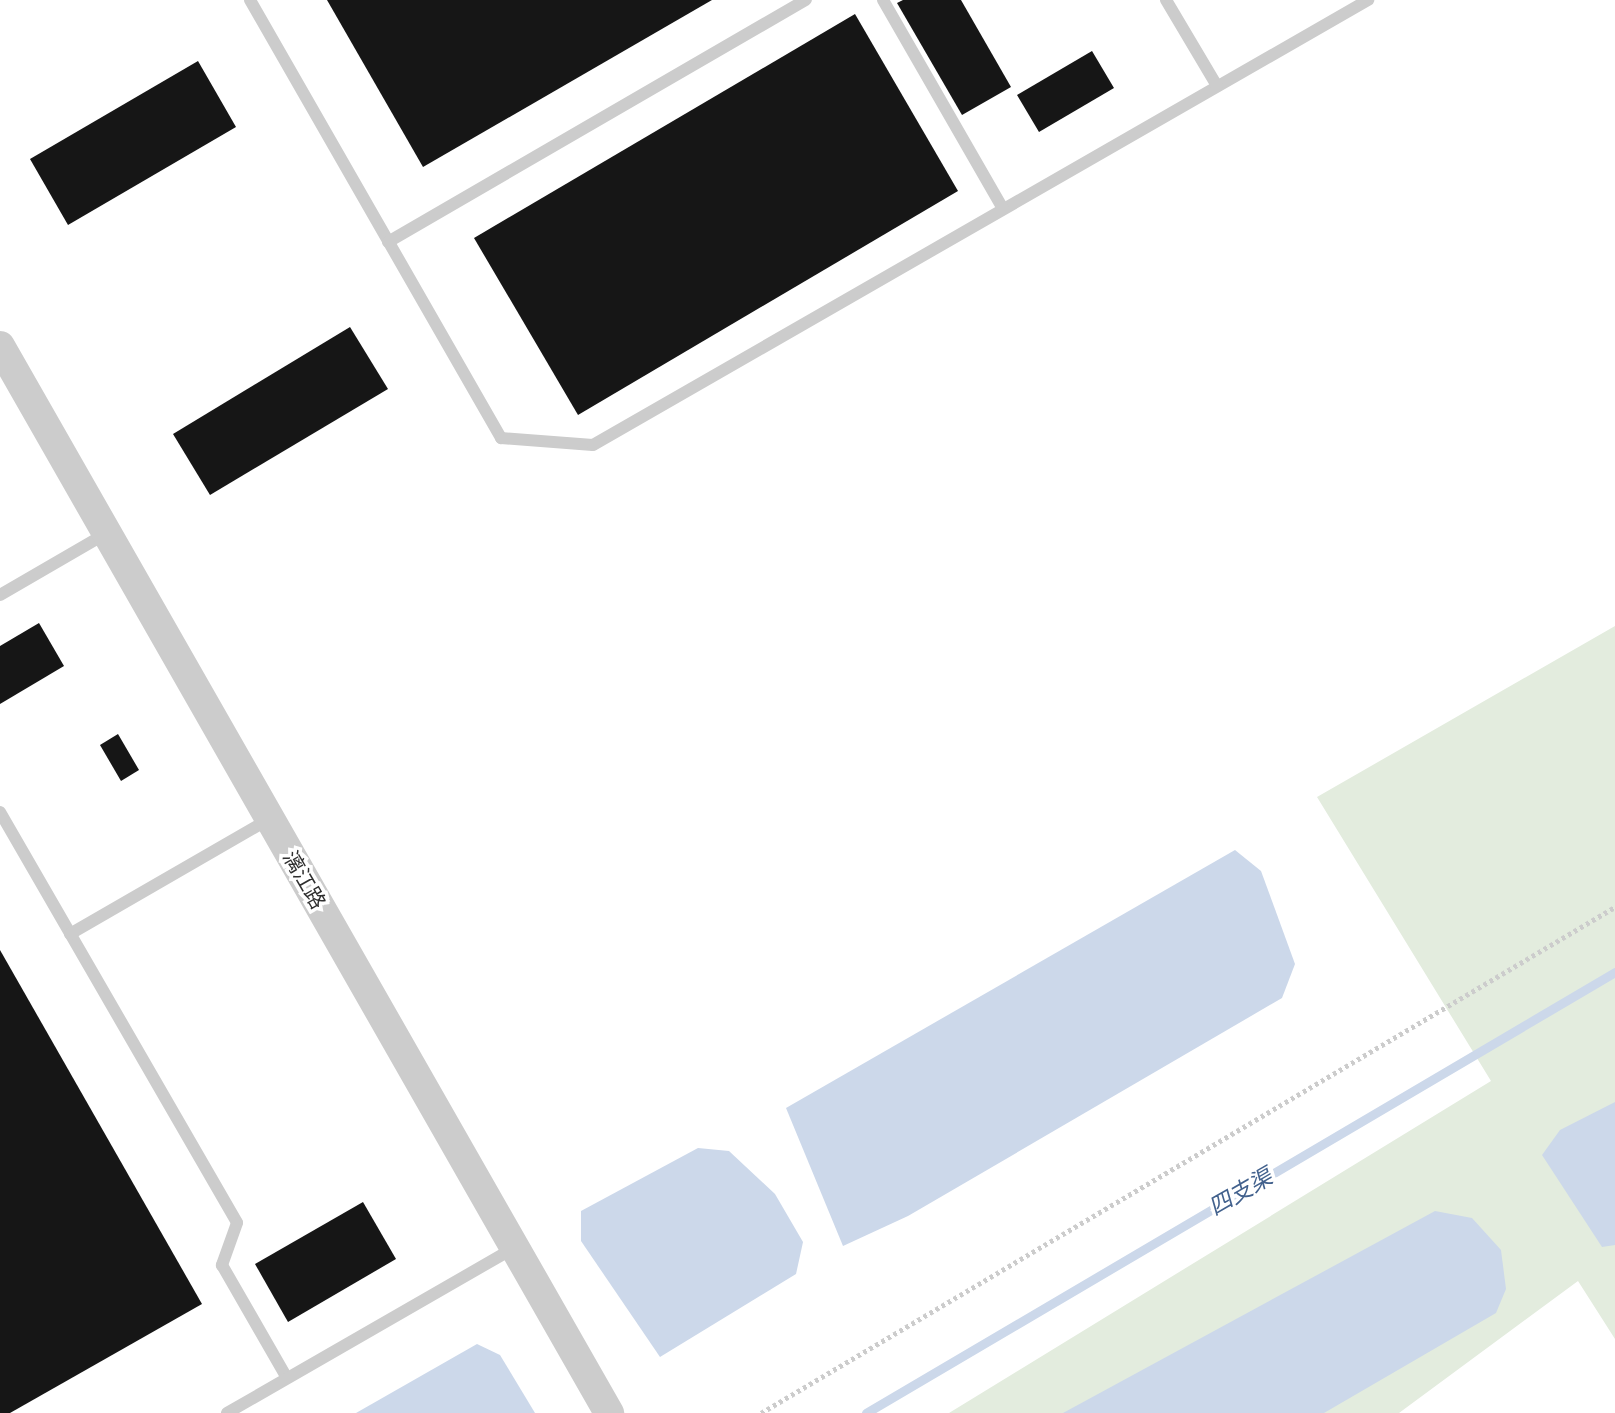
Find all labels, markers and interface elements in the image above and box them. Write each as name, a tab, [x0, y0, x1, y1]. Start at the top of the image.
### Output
street label: 漓江路	[277, 846, 331, 914]
water label: 四支渠	[1204, 1164, 1278, 1222]

